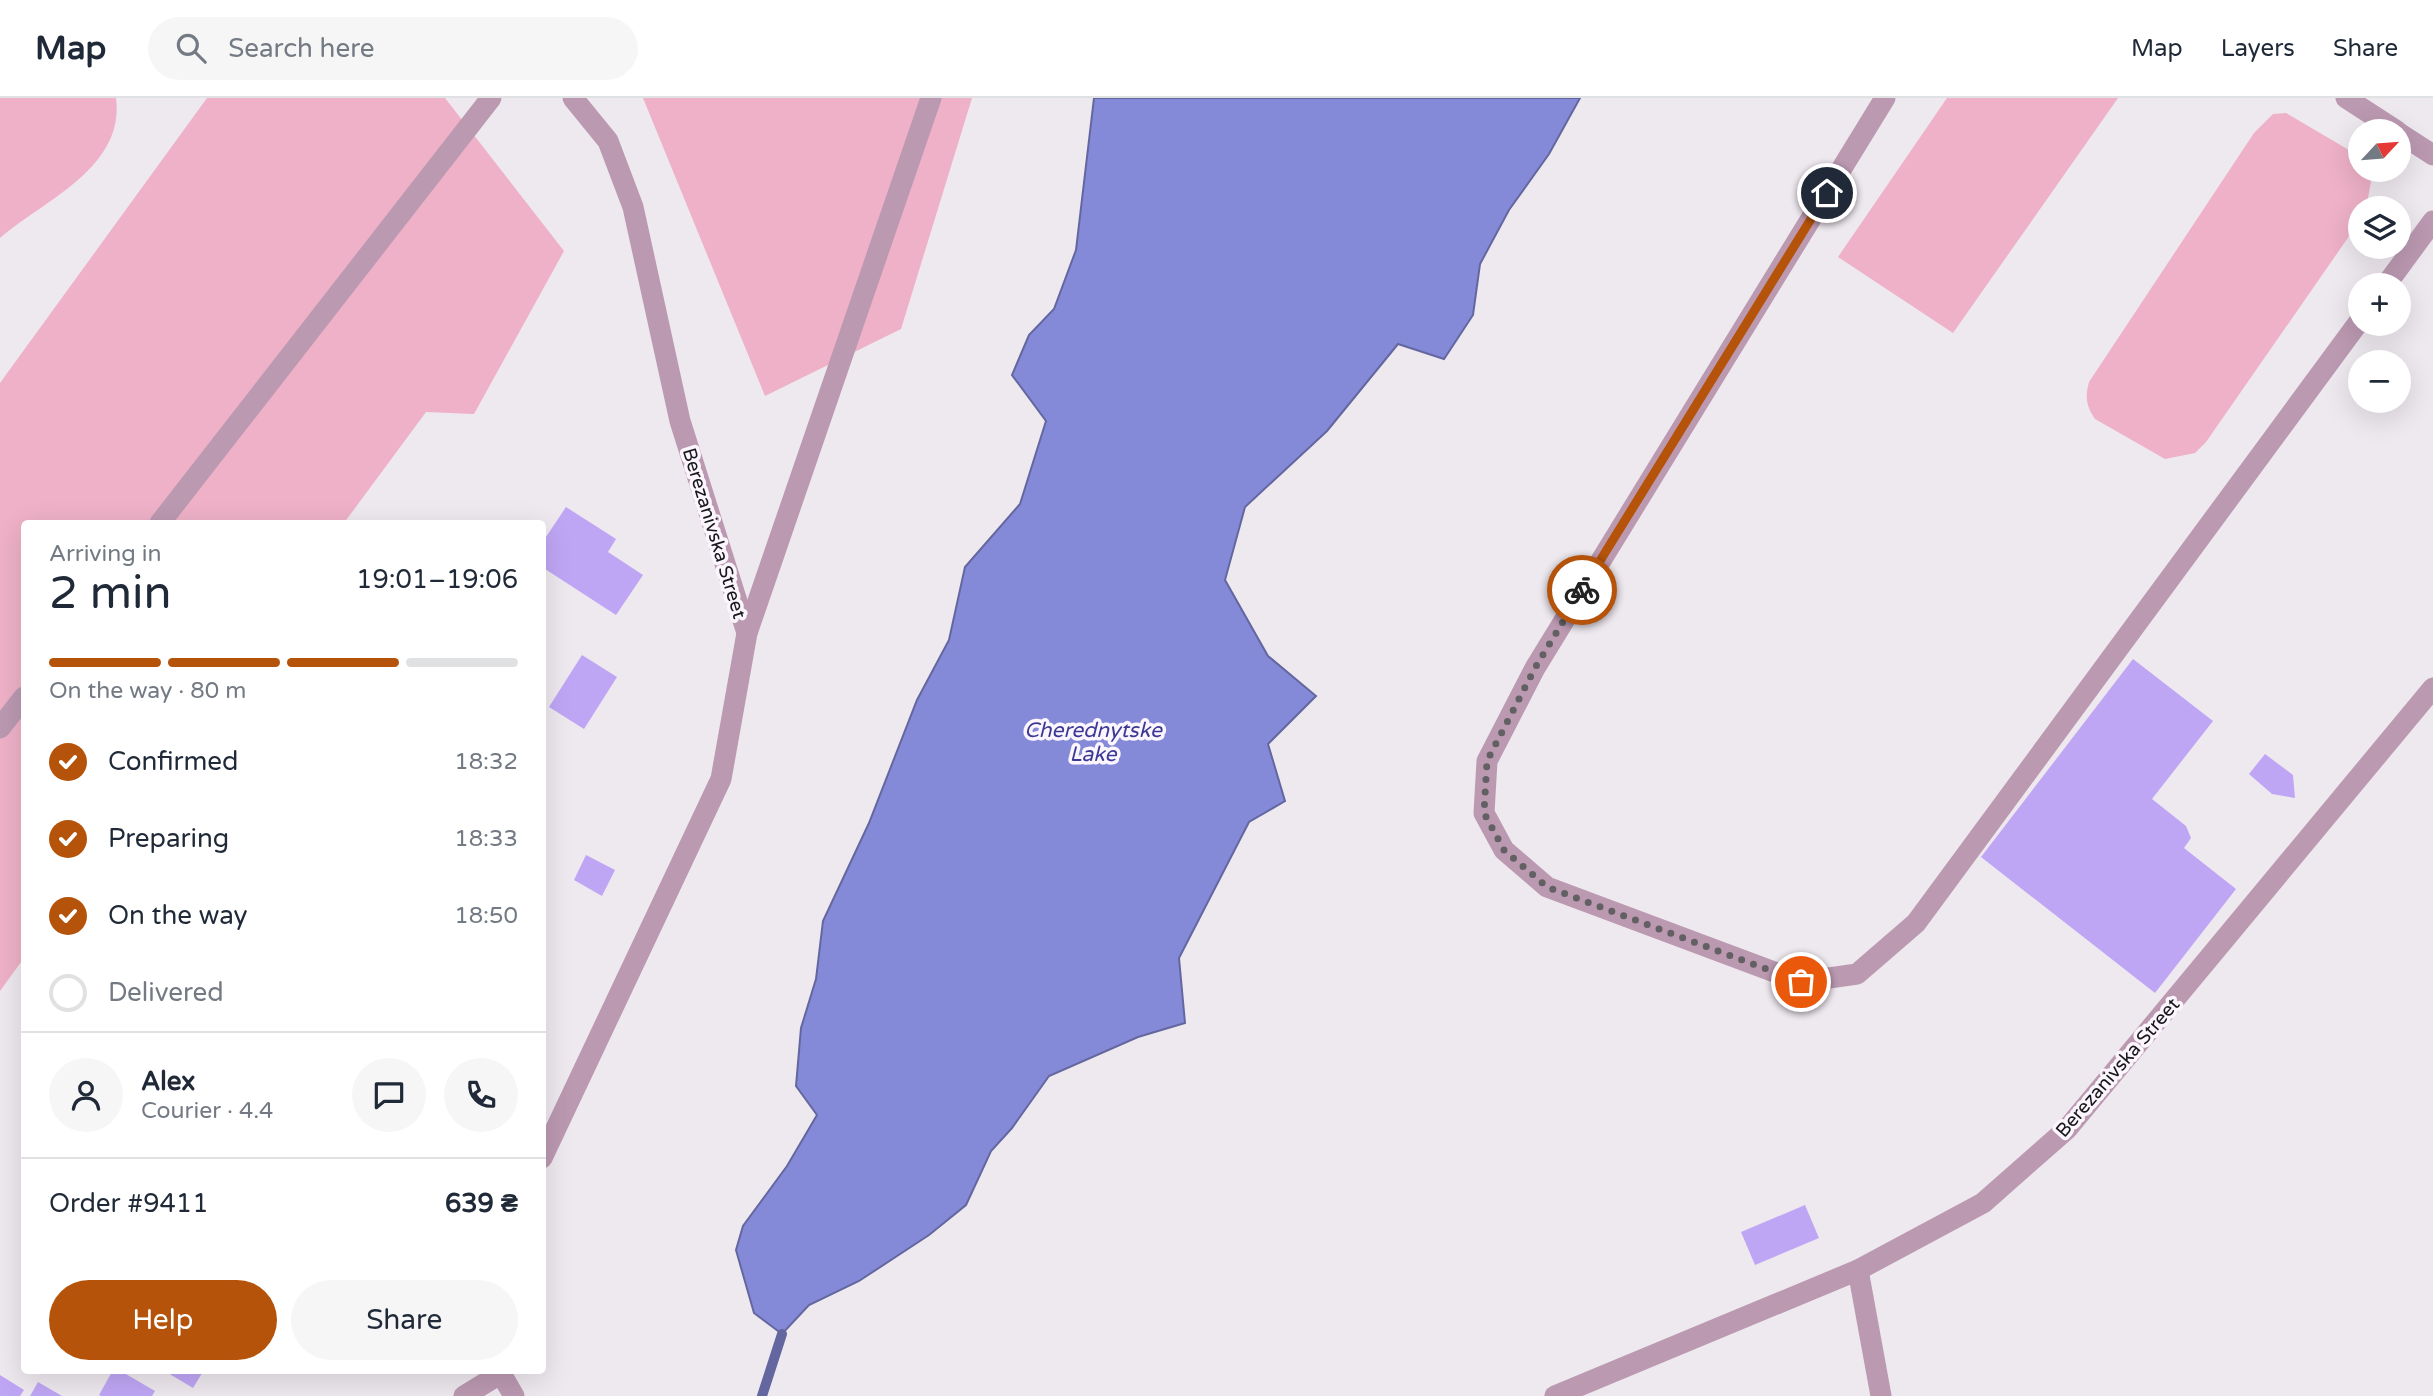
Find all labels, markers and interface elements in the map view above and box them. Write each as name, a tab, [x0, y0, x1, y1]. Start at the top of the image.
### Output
search box	[148, 17, 638, 80]
text: Map	[35, 29, 106, 68]
icon: search	[172, 29, 210, 67]
text: Search here	[228, 33, 374, 64]
text: Map	[2131, 34, 2183, 63]
text: Layers	[2221, 34, 2295, 63]
text: Share	[2333, 34, 2398, 63]
north arrow	[2348, 119, 2412, 182]
map controls	[2348, 119, 2411, 413]
pin	[1797, 163, 1857, 223]
icon: home	[1808, 174, 1846, 212]
button: layers	[2348, 196, 2411, 259]
button: +	[2348, 273, 2411, 336]
button: −	[2348, 350, 2411, 413]
street label: Berezanivska Street	[678, 445, 750, 621]
text: Arriving in	[49, 540, 162, 568]
courier	[1547, 555, 1617, 625]
text: 19:01–19:06	[356, 564, 518, 595]
text: 2 min	[49, 566, 172, 621]
icon: bike	[1563, 571, 1601, 609]
text: On the way · 80 m	[49, 677, 246, 705]
water label: Cherednytske Lake	[1024, 718, 1163, 767]
icon: check	[49, 743, 87, 781]
text: Confirmed	[108, 746, 238, 777]
text: 18:32	[454, 748, 518, 776]
icon: check	[49, 820, 87, 858]
text: Preparing	[108, 823, 229, 854]
text: 18:33	[454, 825, 518, 853]
icon: check	[49, 897, 87, 935]
text: On the way	[108, 900, 248, 931]
text: 18:50	[454, 902, 518, 930]
pin	[1771, 952, 1831, 1012]
icon: bag	[1782, 963, 1820, 1001]
text: Delivered	[108, 977, 224, 1008]
street label: Berezanivska Street	[2051, 994, 2184, 1142]
button: person	[49, 1058, 123, 1132]
button: chat	[352, 1058, 426, 1132]
button: phone	[444, 1058, 518, 1132]
text: Alex	[141, 1066, 195, 1097]
text: Courier · 4.4	[141, 1097, 273, 1125]
text: Order #9411	[49, 1188, 209, 1219]
text: 639 ₴	[445, 1188, 518, 1219]
button: Help	[49, 1280, 277, 1360]
button: Share	[291, 1280, 518, 1360]

